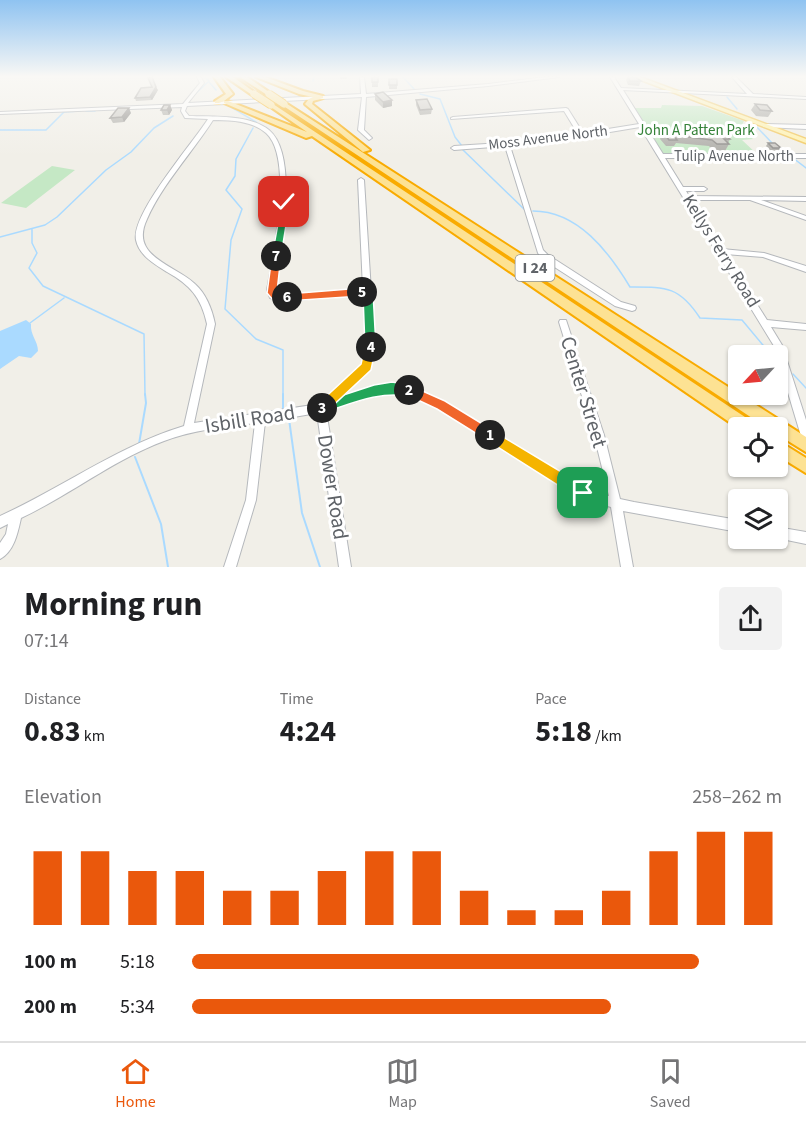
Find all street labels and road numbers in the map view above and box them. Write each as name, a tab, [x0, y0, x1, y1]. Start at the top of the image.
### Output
street label: Moss Avenue North	[487, 120, 609, 156]
street label: Tulip Avenue North	[674, 146, 794, 167]
street label: Kellys Ferry Road	[676, 190, 766, 312]
road number: I 24	[516, 255, 554, 281]
street label: Center Street	[553, 333, 615, 451]
street label: Isbill Road	[203, 397, 297, 441]
street label: Dower Road	[310, 432, 356, 542]

